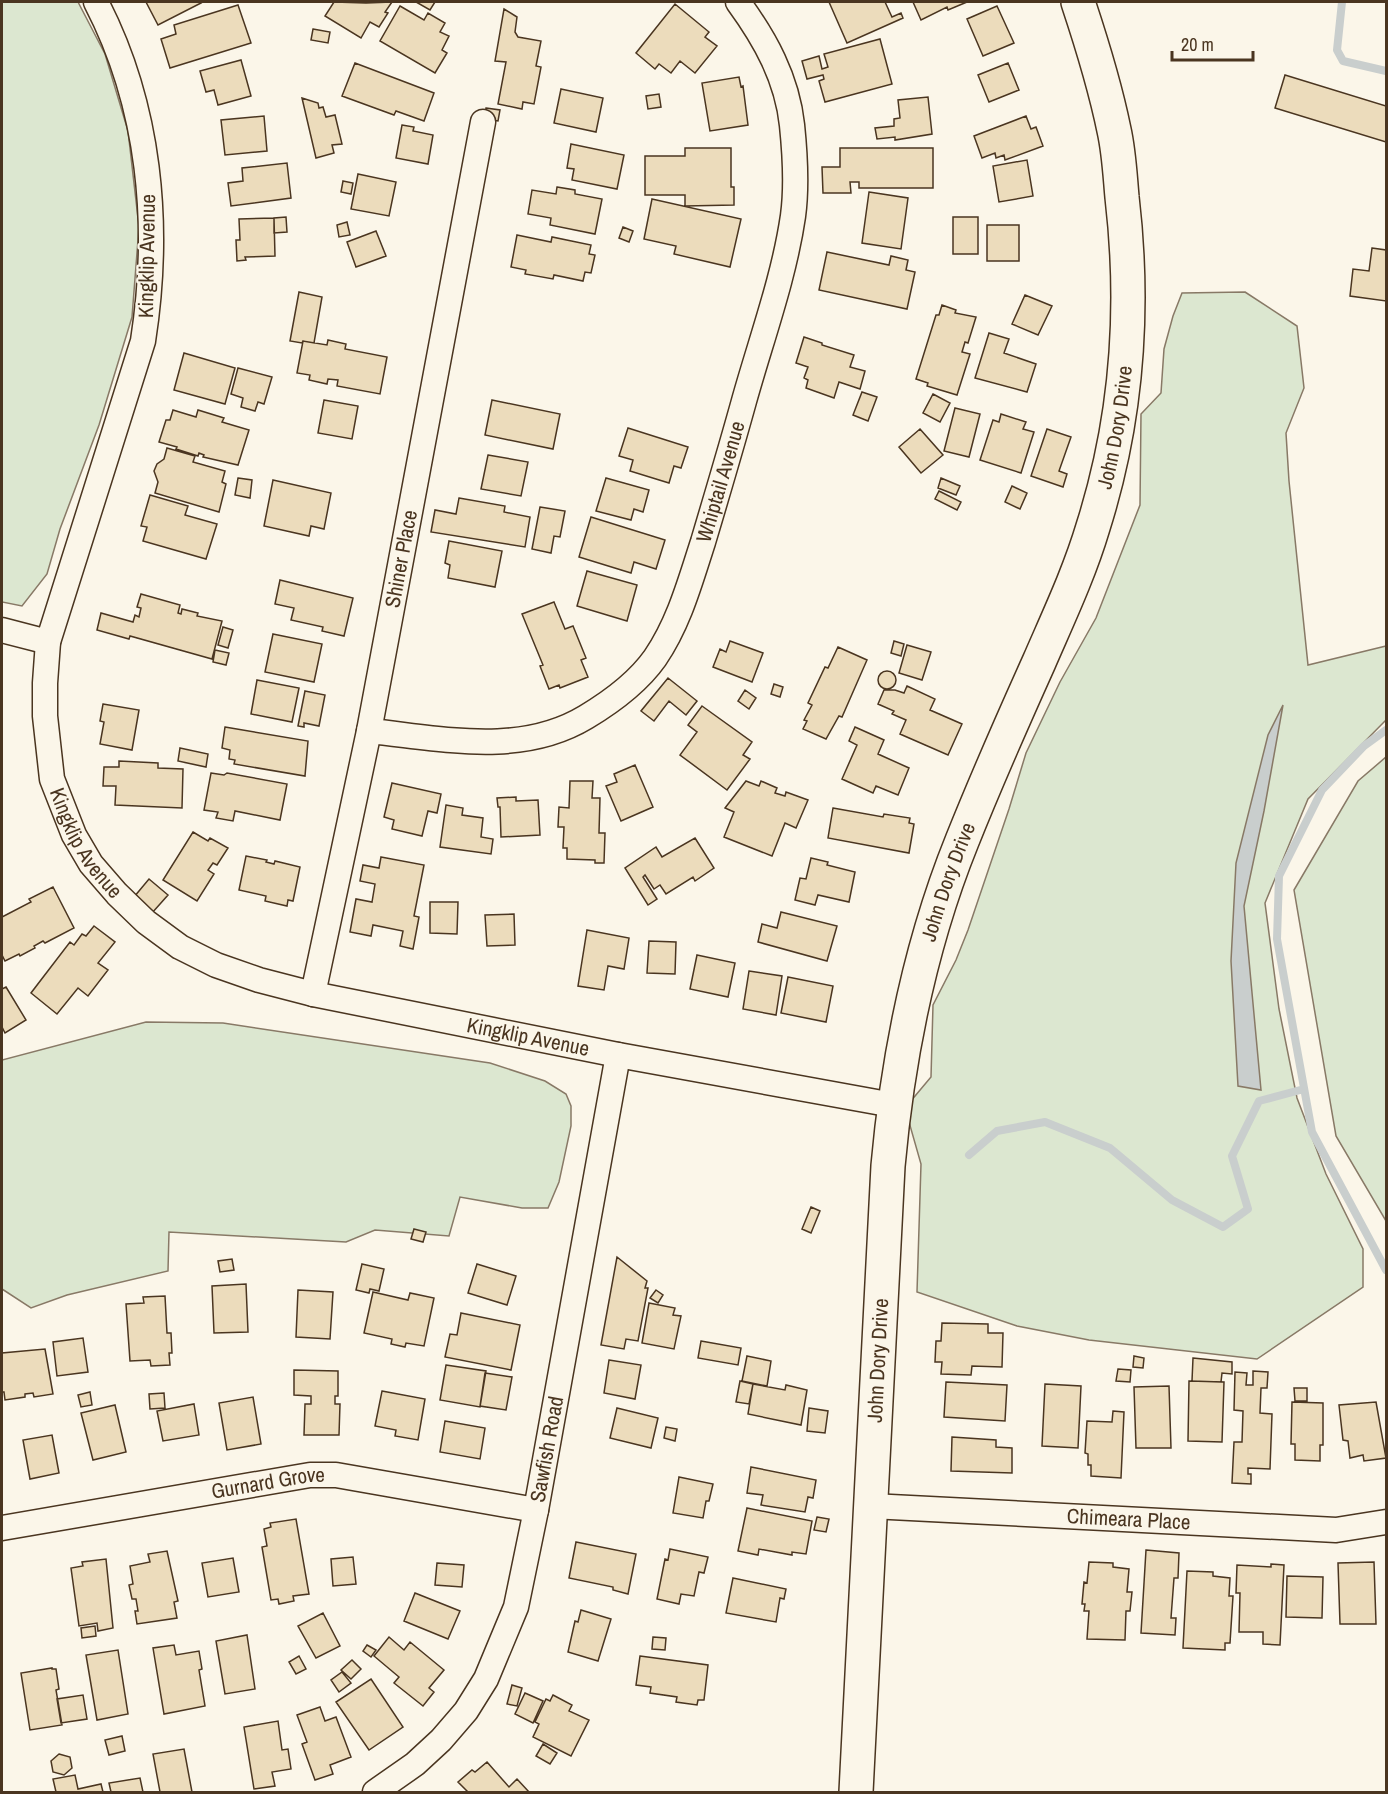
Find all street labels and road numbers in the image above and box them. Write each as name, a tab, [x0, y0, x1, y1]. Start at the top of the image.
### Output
street label: Kingklip Avenue	[131, 194, 162, 318]
street label: John Dory Drive	[1090, 364, 1139, 492]
street label: Whiptail Avenue	[689, 418, 752, 546]
street label: Shiner Place	[377, 508, 424, 610]
street label: Kingklip Avenue	[43, 783, 129, 904]
street label: John Dory Drive	[914, 818, 982, 945]
street label: Kingklip Avenue	[464, 1010, 592, 1063]
street label: John Dory Drive	[860, 1298, 895, 1423]
street label: Sawfish Road	[523, 1394, 570, 1505]
street label: Gurnard Grove	[209, 1460, 325, 1506]
street label: Chimeara Place	[1066, 1501, 1191, 1536]

